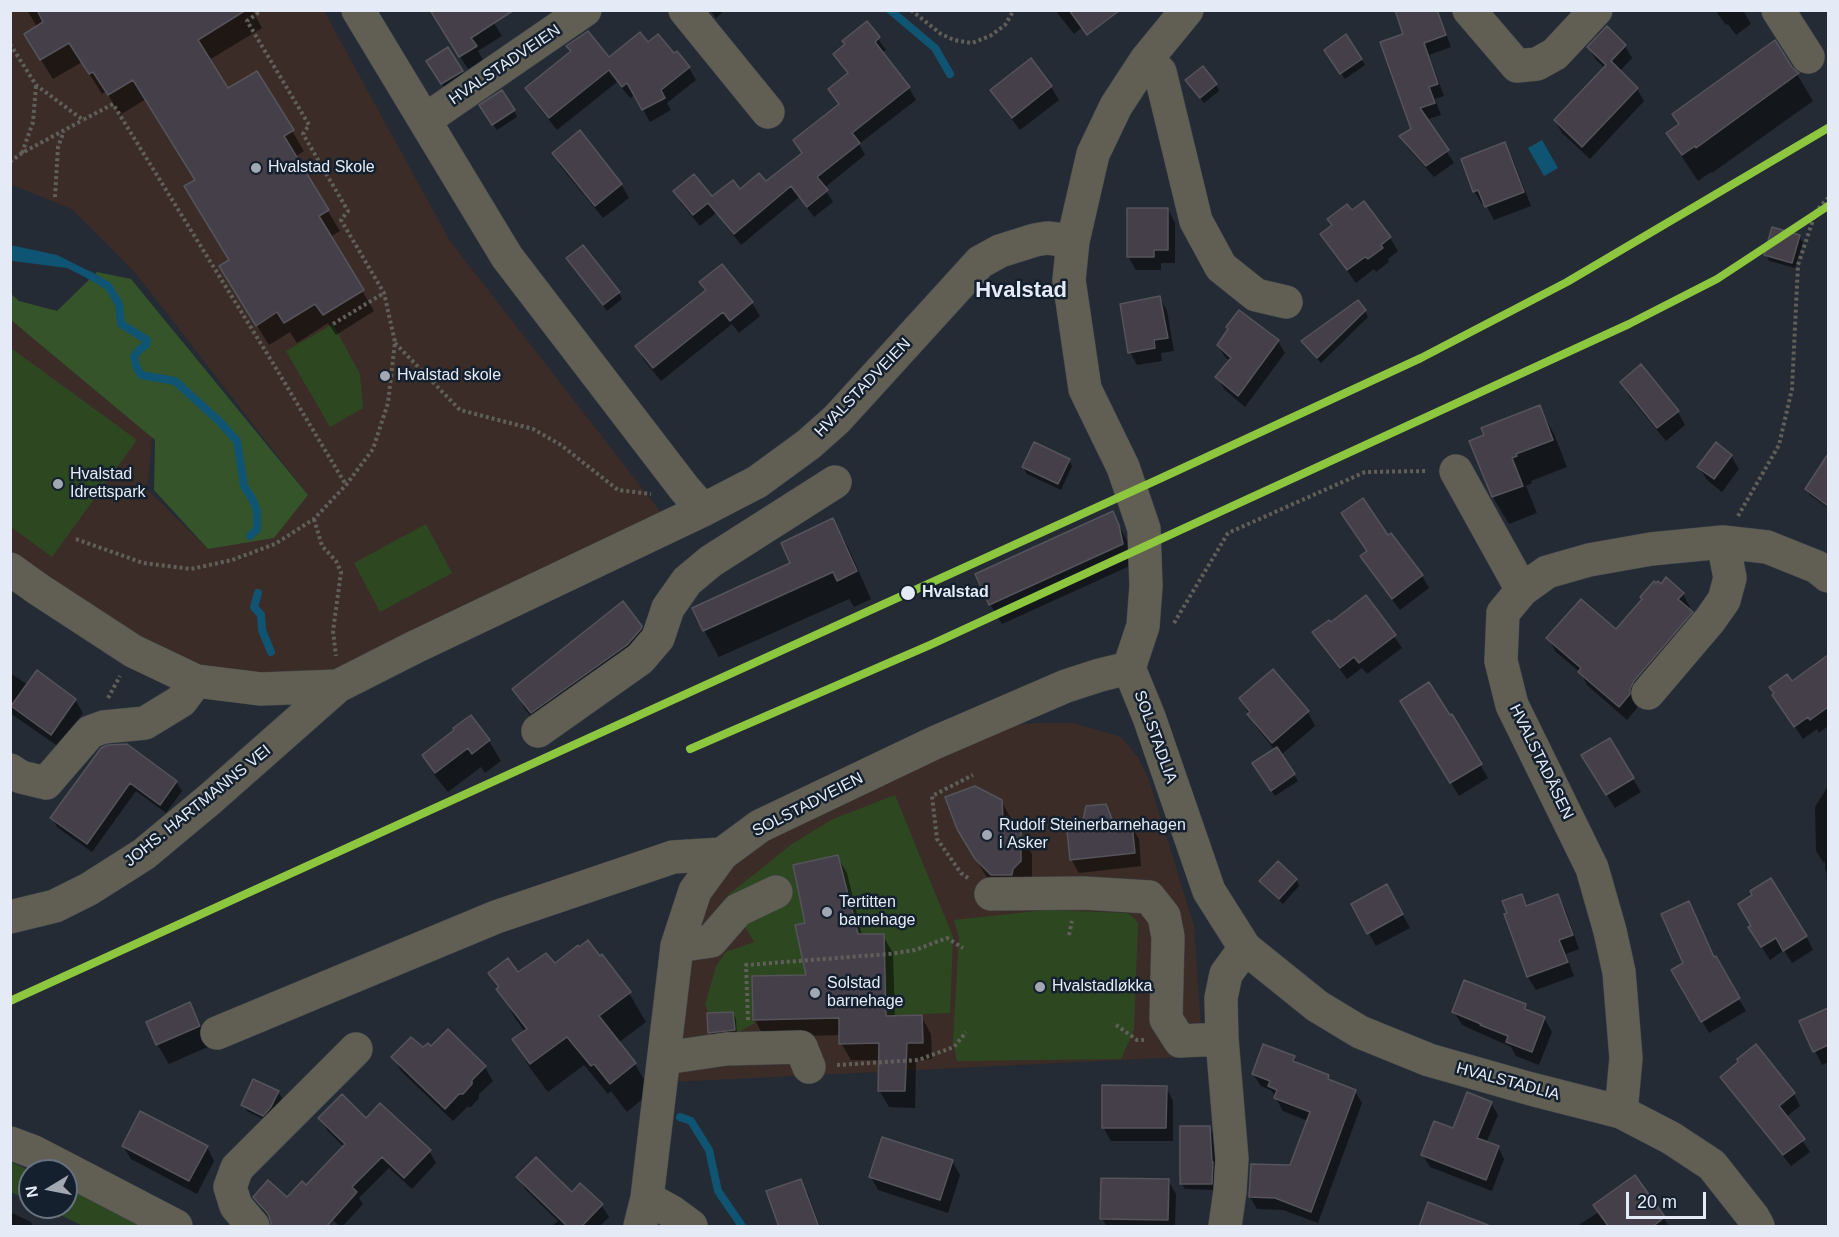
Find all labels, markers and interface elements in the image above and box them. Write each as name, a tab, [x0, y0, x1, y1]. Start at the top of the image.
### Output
street label: HVALSTADVEIEN	[446, 21, 564, 109]
place label: Hvalstad Skole	[268, 158, 375, 178]
marker: Hvalstad Skole	[249, 161, 263, 175]
district label: Hvalstad	[975, 278, 1067, 304]
street label: HVALSTADVEIEN	[811, 335, 915, 441]
place label: Hvalstad skole	[397, 366, 501, 386]
marker: Hvalstad skole	[378, 369, 392, 383]
place label: Hvalstad Idrettspark	[70, 465, 146, 503]
marker: Hvalstad Idrettspark	[51, 477, 65, 491]
place label: Hvalstad	[922, 583, 989, 603]
marker: Hvalstad	[899, 584, 917, 602]
street label: SOLSTADLIA	[1129, 688, 1181, 786]
street label: HVALSTADÅSEN	[1505, 701, 1577, 823]
street label: JOHS. HARTMANNS VEI	[121, 741, 275, 871]
street label: SOLSTADVEIEN	[750, 769, 866, 841]
place label: Rudolf Steinerbarnehagen i Asker	[999, 816, 1186, 854]
marker: Rudolf Steinerbarnehagen i Asker	[980, 828, 994, 842]
place label: Tertitten barnehage	[839, 893, 916, 931]
marker: Tertitten barnehage	[820, 905, 834, 919]
place label: Solstad barnehage	[827, 974, 904, 1012]
place label: Hvalstadløkka	[1052, 977, 1152, 997]
marker: Hvalstadløkka	[1033, 980, 1047, 994]
marker: Solstad barnehage	[808, 986, 822, 1000]
street label: HVALSTADLIA	[1454, 1059, 1562, 1105]
north arrow	[18, 1159, 78, 1219]
scale bar	[1629, 1180, 1708, 1218]
text: N	[22, 1185, 41, 1199]
text: 20 m	[1637, 1192, 1677, 1212]

